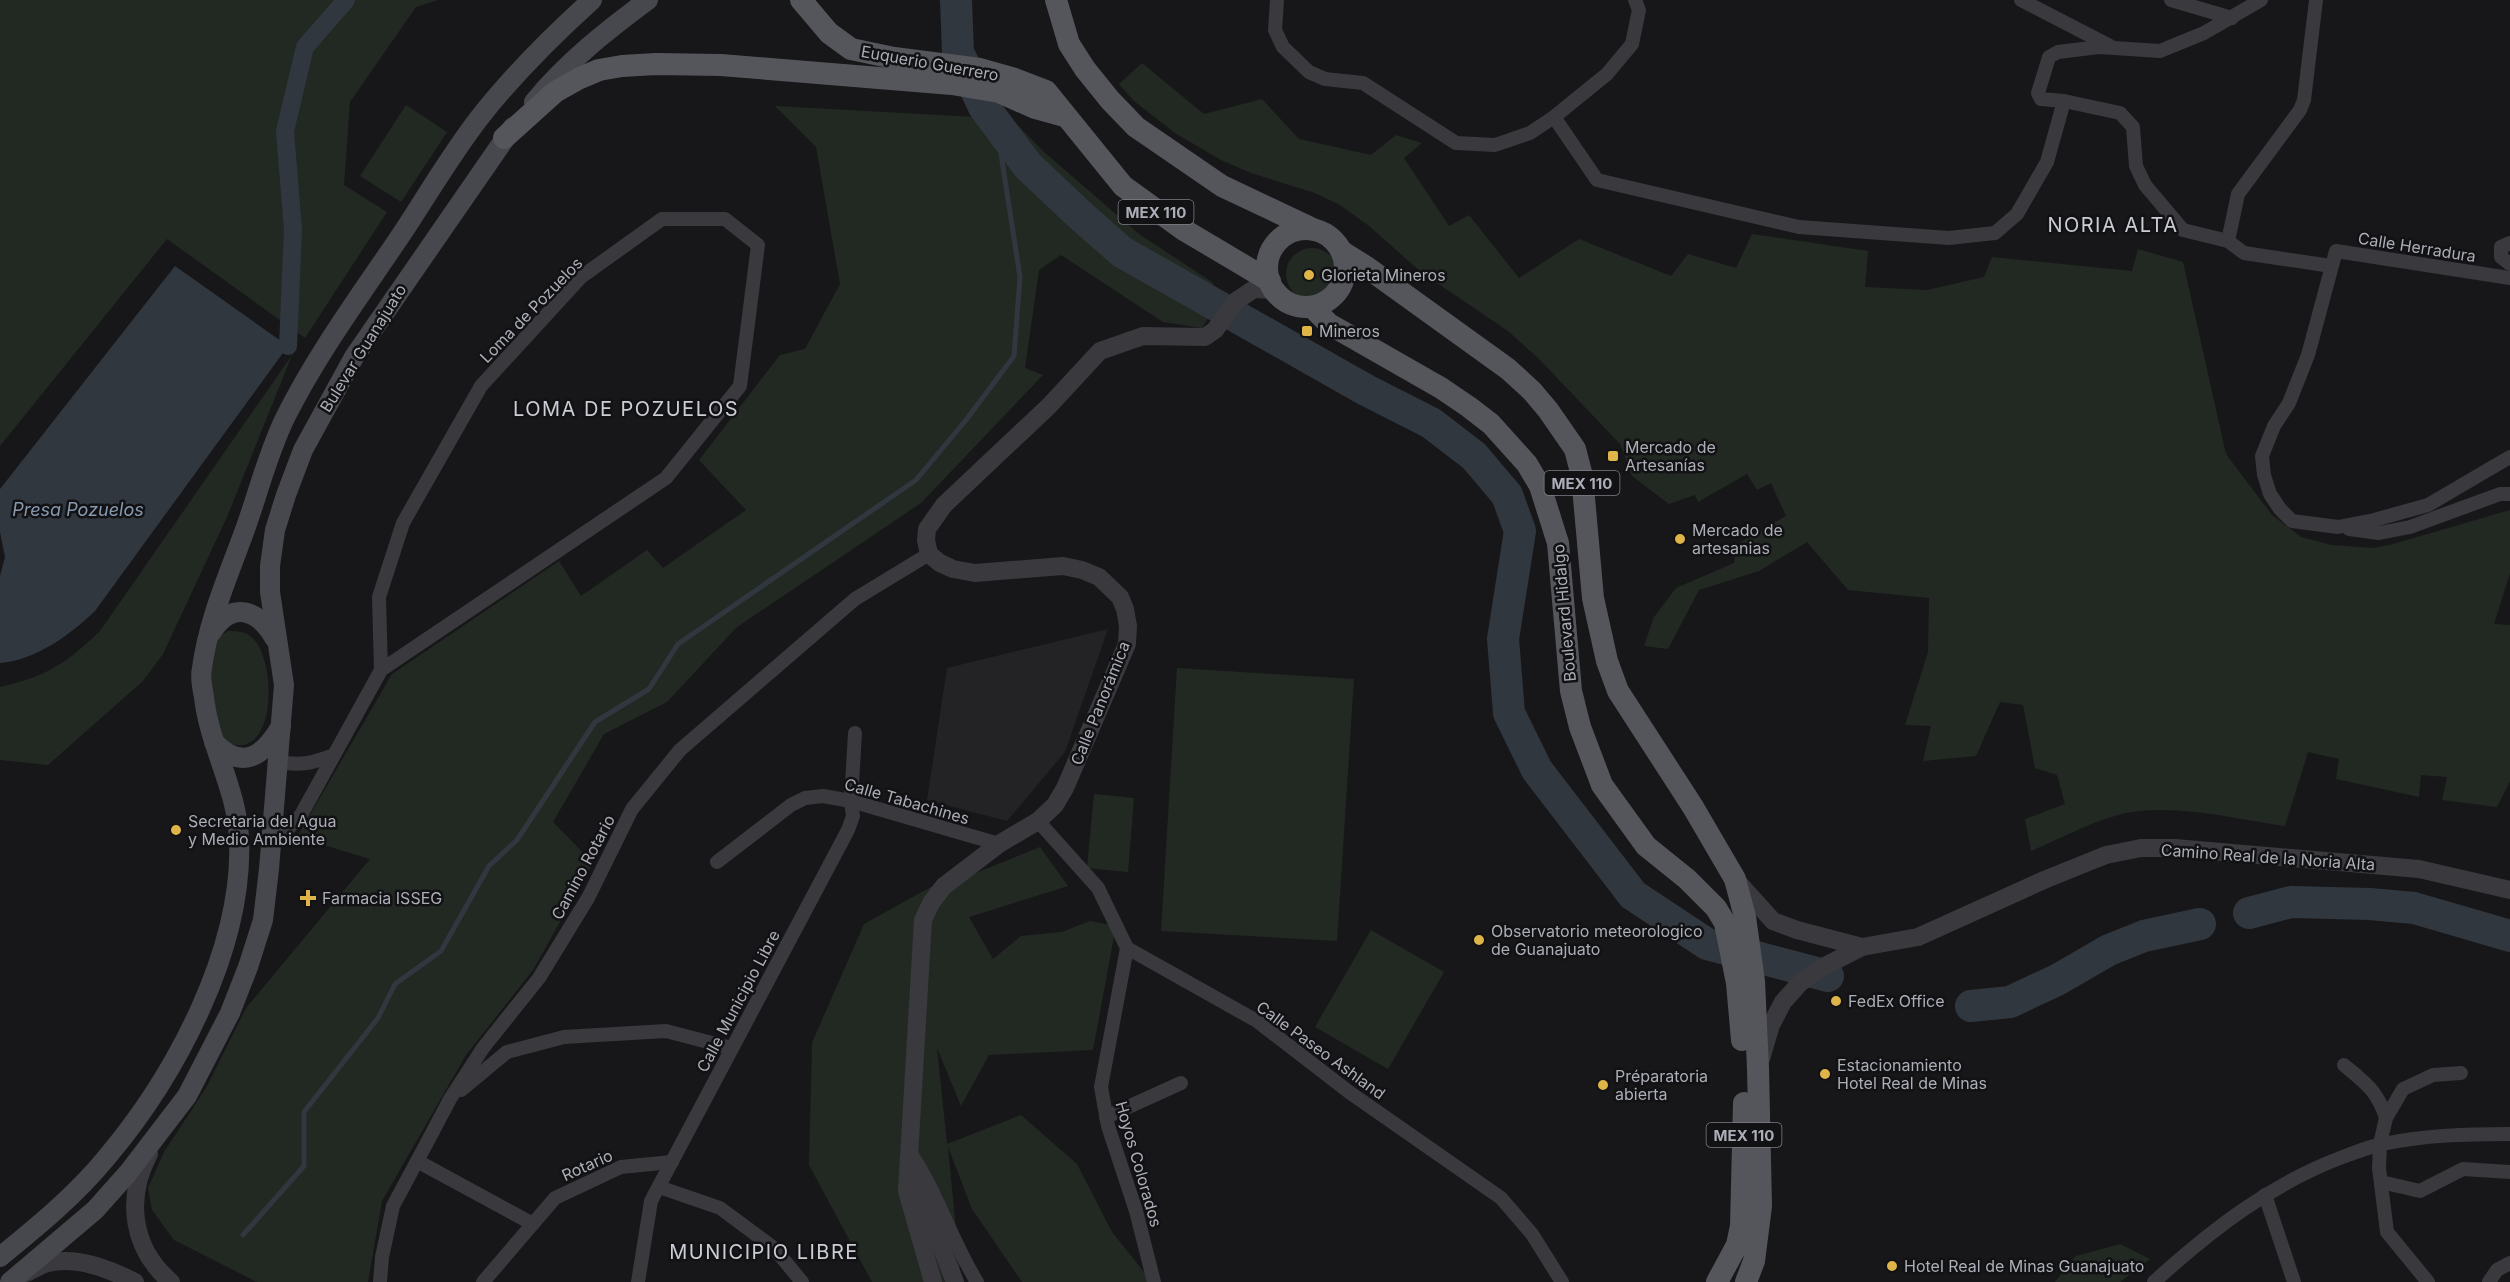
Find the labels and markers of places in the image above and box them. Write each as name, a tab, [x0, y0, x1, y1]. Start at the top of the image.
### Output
place label: Glorieta Mineros	[1321, 265, 1446, 285]
marker: Glorieta Mineros	[1302, 268, 1316, 282]
place label: Mineros	[1319, 321, 1380, 341]
marker: Mineros	[1300, 324, 1314, 338]
place label: Mercado de Artesanías	[1625, 437, 1716, 475]
marker: Mercado de Artesanías	[1606, 449, 1620, 463]
place label: Mercado de artesanias	[1692, 520, 1783, 558]
marker: Mercado de artesanias	[1673, 532, 1687, 546]
place label: Secretaria del Agua y Medio Ambiente	[188, 811, 337, 849]
marker: Secretaria del Agua y Medio Ambiente	[169, 823, 183, 837]
place label: Farmacia ISSEG	[322, 888, 442, 908]
marker: Farmacia ISSEG	[299, 889, 317, 907]
place label: Observatorio meteorologico de Guanajuato	[1491, 921, 1702, 959]
marker: Observatorio meteorologico de Guanajuato	[1472, 933, 1486, 947]
place label: FedEx Office	[1848, 991, 1945, 1011]
marker: FedEx Office	[1829, 994, 1843, 1008]
place label: Estacionamiento Hotel Real de Minas	[1837, 1055, 1987, 1093]
place label: Préparatoria abierta	[1615, 1066, 1708, 1104]
marker: Estacionamiento Hotel Real de Minas	[1818, 1067, 1832, 1081]
marker: Préparatoria abierta	[1596, 1078, 1610, 1092]
place label: Hotel Real de Minas Guanajuato	[1904, 1256, 2144, 1276]
marker: Hotel Real de Minas Guanajuato	[1885, 1259, 1899, 1273]

